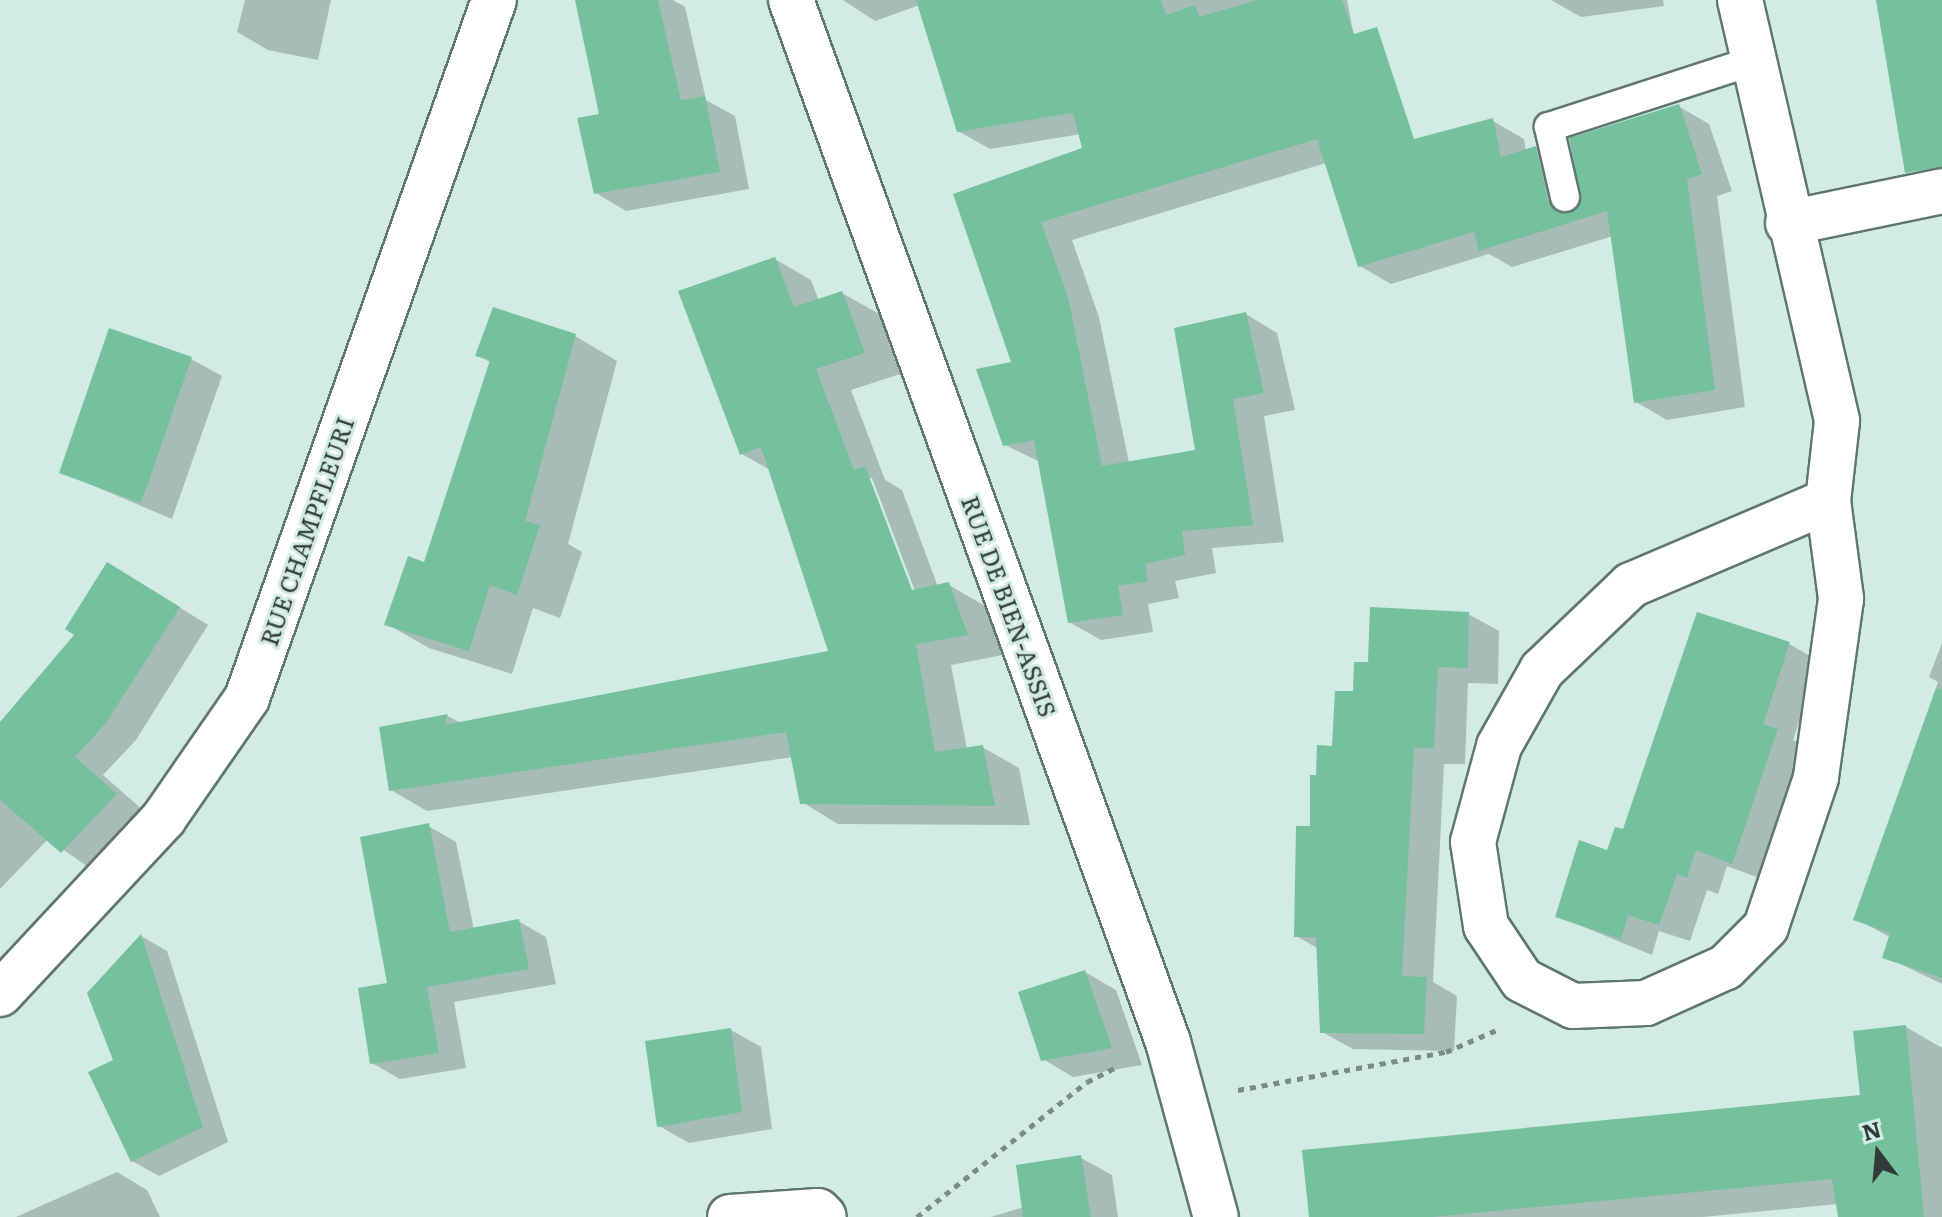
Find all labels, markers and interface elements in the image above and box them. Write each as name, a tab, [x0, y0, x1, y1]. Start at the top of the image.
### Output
street label: RUE CHAMPFLEURI	[253, 413, 359, 649]
street label: RUE DE BIEN-ASSIS	[957, 492, 1063, 720]
text: N	[1858, 1111, 1885, 1148]
north arrow	[1838, 1113, 1918, 1193]

